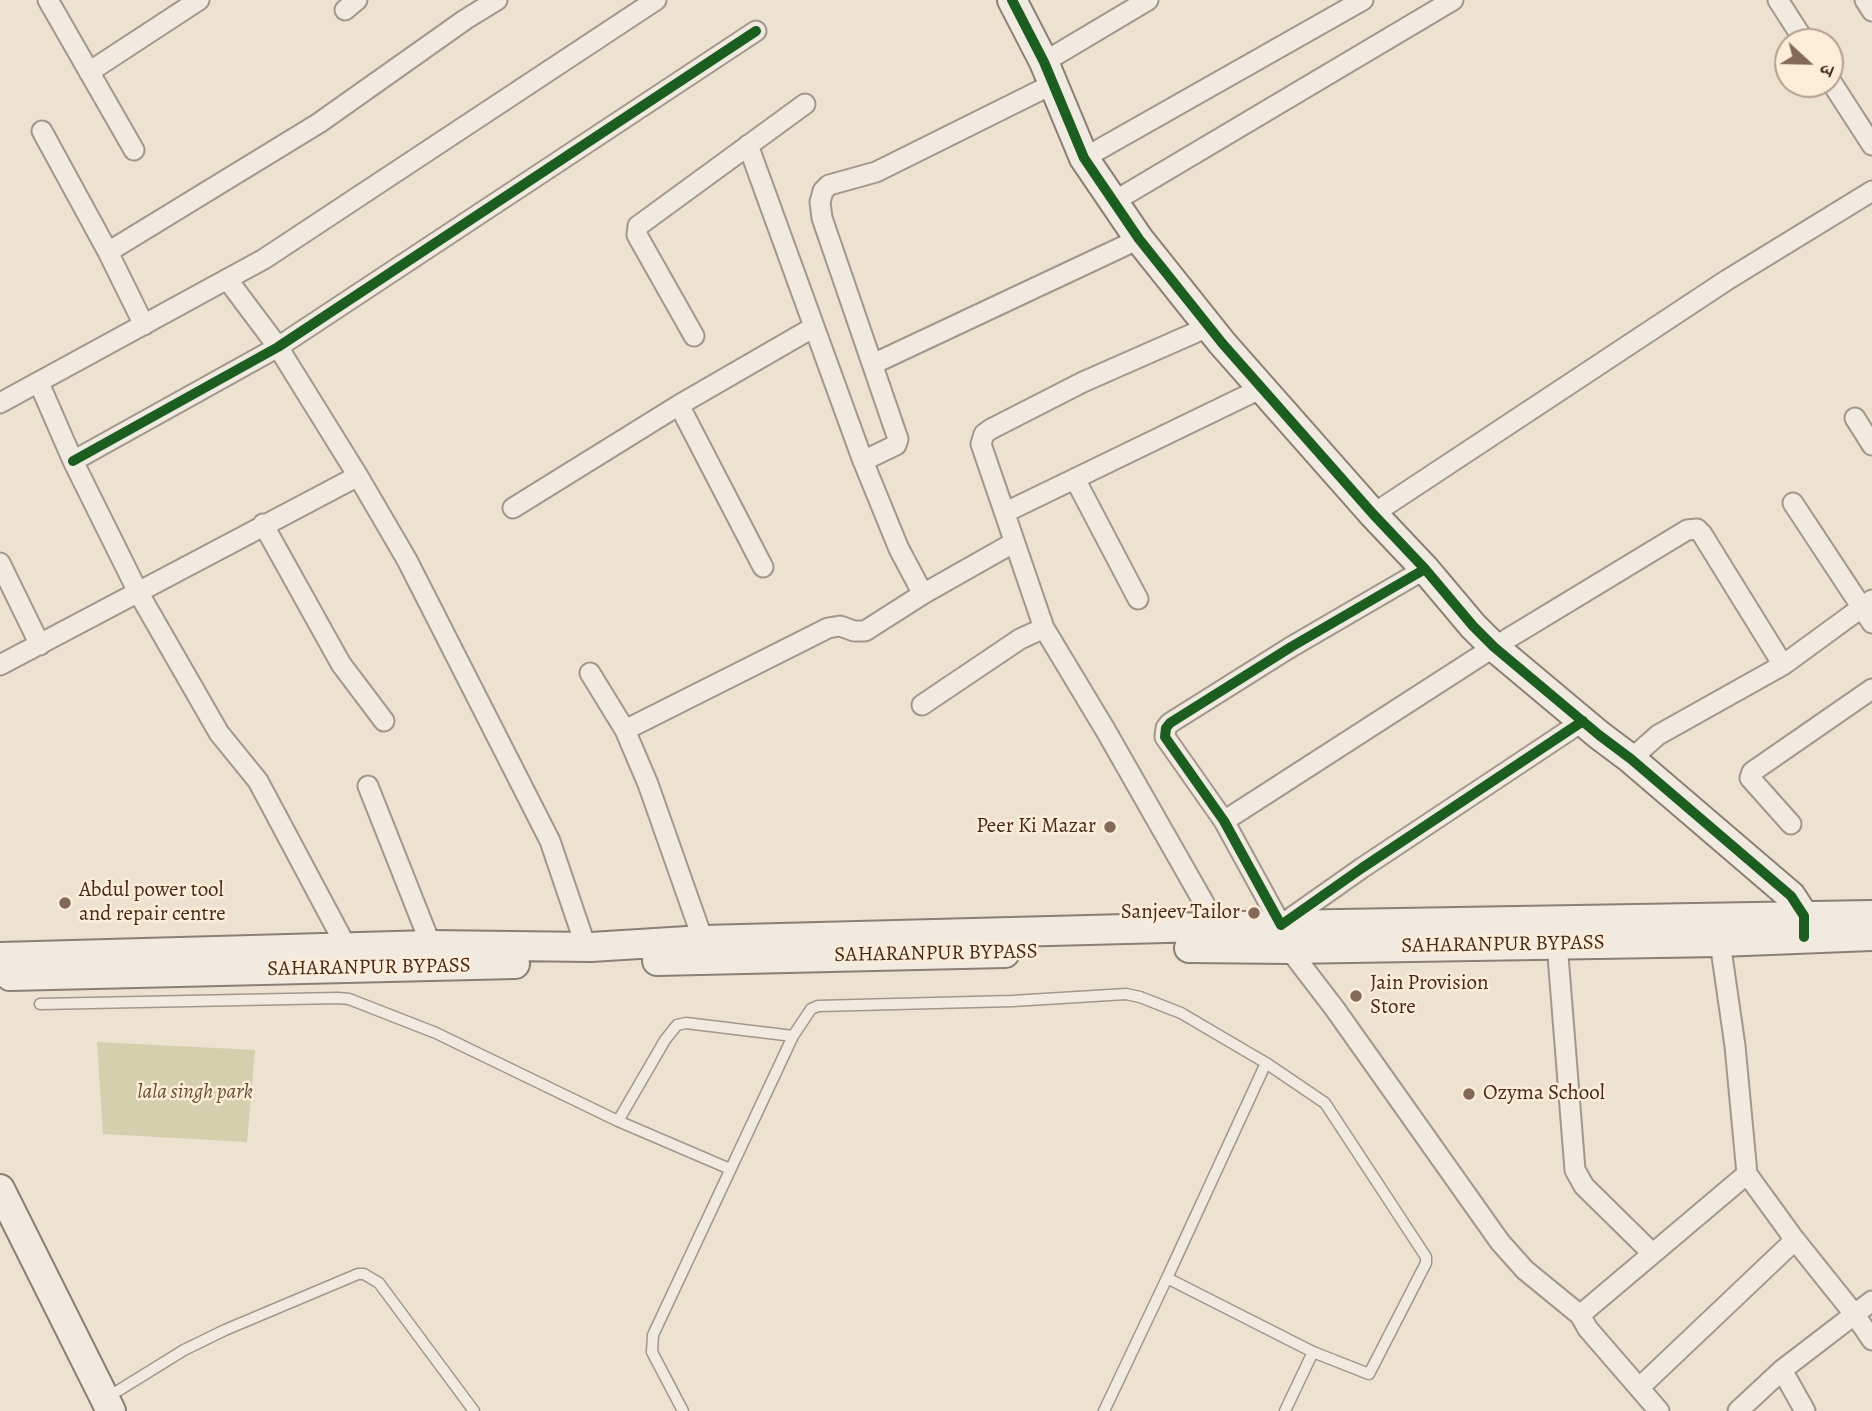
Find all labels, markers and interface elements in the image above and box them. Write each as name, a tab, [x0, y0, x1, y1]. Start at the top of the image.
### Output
north arrow	[1774, 28, 1844, 98]
text: उ	[1813, 61, 1840, 79]
place label: Peer Ki Mazar	[976, 814, 1096, 840]
marker: Peer Ki Mazar	[1102, 819, 1118, 835]
place label: Abdul power tool and repair centre	[79, 878, 226, 928]
marker: Abdul power tool and repair centre	[57, 895, 73, 911]
place label: Sanjeev Tailor	[1121, 900, 1240, 926]
marker: Sanjeev Tailor	[1246, 905, 1262, 921]
street label: SAHARANPUR BYPASS	[1401, 931, 1605, 959]
street label: SAHARANPUR BYPASS	[834, 940, 1038, 968]
street label: SAHARANPUR BYPASS	[267, 954, 471, 982]
place label: Jain Provision Store	[1370, 971, 1489, 1021]
marker: Jain Provision Store	[1348, 988, 1364, 1004]
park label: lala singh park	[137, 1080, 253, 1106]
place label: Ozyma School	[1483, 1081, 1605, 1107]
marker: Ozyma School	[1461, 1086, 1477, 1102]

